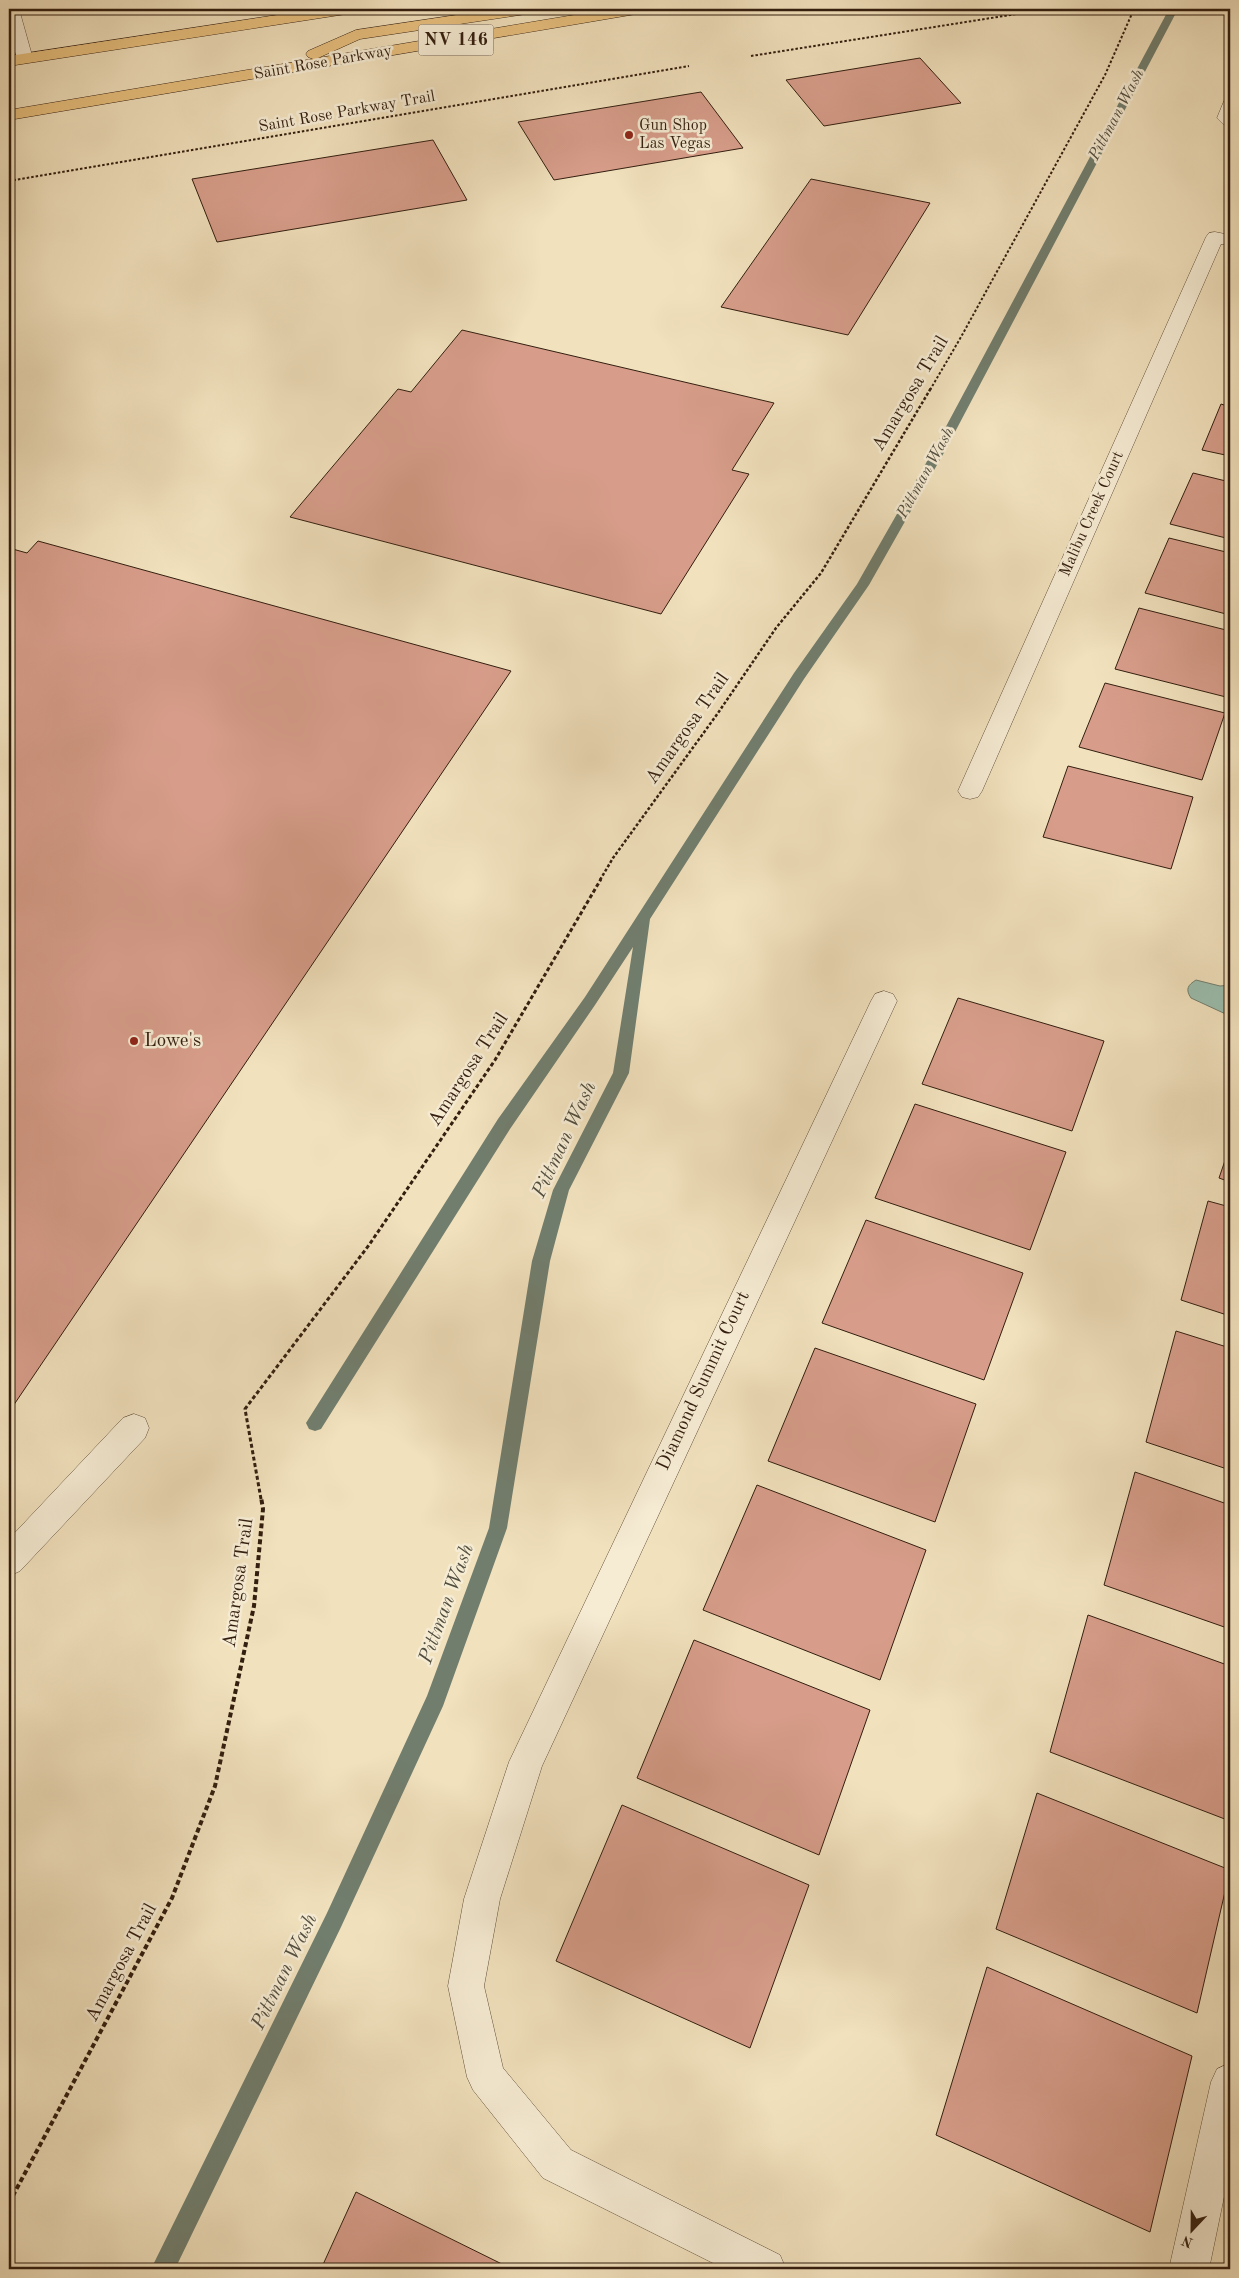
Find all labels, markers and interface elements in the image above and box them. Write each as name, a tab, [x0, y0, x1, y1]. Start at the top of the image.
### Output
road number: NV 146	[418, 24, 494, 56]
street label: Saint Rose Parkway	[253, 43, 394, 83]
water label: Pittman Wash	[1086, 67, 1148, 164]
street label: Saint Rose Parkway Trail	[257, 89, 437, 135]
place label: Gun Shop Las Vegas	[639, 118, 711, 152]
marker: Gun Shop Las Vegas	[623, 129, 635, 141]
street label: Amargosa Trail	[869, 333, 953, 455]
water label: Pittman Wash	[894, 425, 957, 522]
street label: Malibu Creek Court	[1057, 449, 1127, 579]
street label: Amargosa Trail	[643, 670, 733, 788]
street label: Amargosa Trail	[426, 1010, 512, 1130]
place label: Lowe's	[144, 1032, 201, 1051]
marker: Lowe's	[128, 1035, 140, 1047]
water label: Pittman Wash	[529, 1079, 601, 1202]
street label: Diamond Summit Court	[654, 1288, 754, 1474]
street label: Amargosa Trail	[221, 1517, 257, 1649]
water label: Pittman Wash	[416, 1541, 478, 1667]
street label: Amargosa Trail	[83, 1901, 161, 2025]
water label: Pittman Wash	[248, 1911, 322, 2034]
north arrow	[1166, 2206, 1216, 2256]
text: N	[1180, 2233, 1195, 2250]

